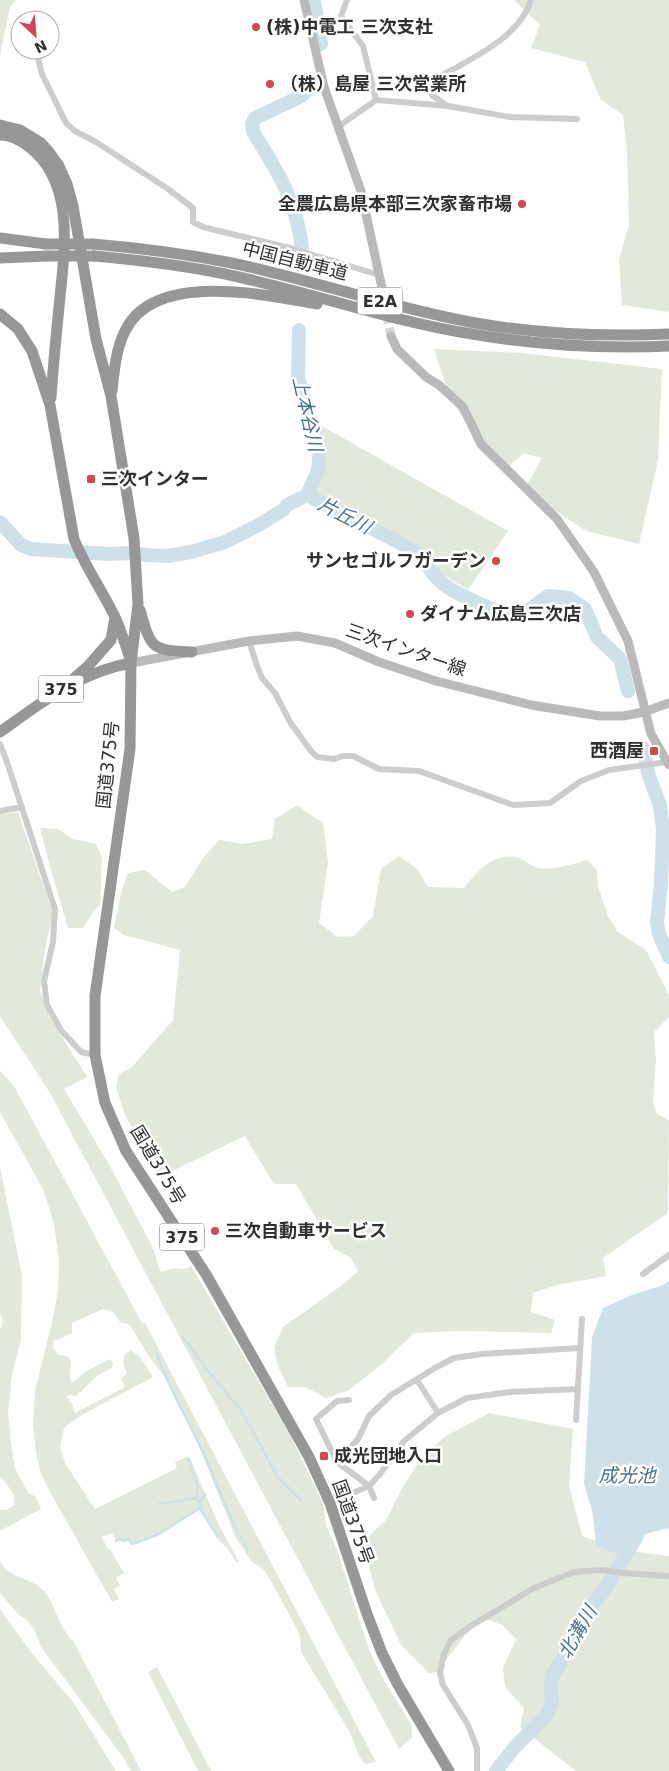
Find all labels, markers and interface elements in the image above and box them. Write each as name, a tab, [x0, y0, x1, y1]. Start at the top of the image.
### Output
north arrow	[10, 10, 60, 60]
place label: (株)中電工 三次支社	[266, 16, 433, 37]
marker: (株)中電工 三次支社	[250, 21, 262, 33]
text: N	[32, 37, 49, 56]
place label: （株）島屋 三次営業所	[280, 73, 466, 94]
marker: （株）島屋 三次営業所	[264, 78, 276, 90]
place label: 全農広島県本部三次家畜市場	[278, 193, 512, 214]
marker: 全農広島県本部三次家畜市場	[516, 198, 528, 210]
street label: 中国自動車道	[240, 237, 350, 284]
road number: E2A	[358, 288, 402, 314]
water label: 上本谷川	[289, 374, 328, 455]
place label: 三次インター	[101, 468, 209, 489]
marker: 三次インター	[85, 473, 97, 485]
water label: 片丘川	[315, 492, 377, 539]
place label: サンセゴルフガーデン	[306, 550, 486, 571]
marker: サンセゴルフガーデン	[490, 555, 502, 567]
place label: ダイナム広島三次店	[420, 603, 581, 624]
marker: ダイナム広島三次店	[404, 608, 416, 620]
street label: 三次インター線	[343, 619, 469, 680]
road number: 375	[38, 676, 84, 702]
street label: 国道375号	[92, 720, 123, 810]
place label: 西酒屋	[590, 740, 644, 761]
marker: 西酒屋	[648, 745, 660, 757]
street label: 国道375号	[127, 1121, 190, 1208]
place label: 三次自動車サービス	[225, 1220, 387, 1241]
road number: 375	[160, 1224, 204, 1250]
marker: 三次自動車サービス	[209, 1225, 221, 1237]
place label: 成光団地入口	[334, 1445, 442, 1466]
marker: 成光団地入口	[318, 1450, 330, 1462]
water label: 成光池	[598, 1464, 657, 1486]
street label: 国道375号	[328, 1477, 378, 1567]
water label: 北溝川	[553, 1600, 602, 1662]

